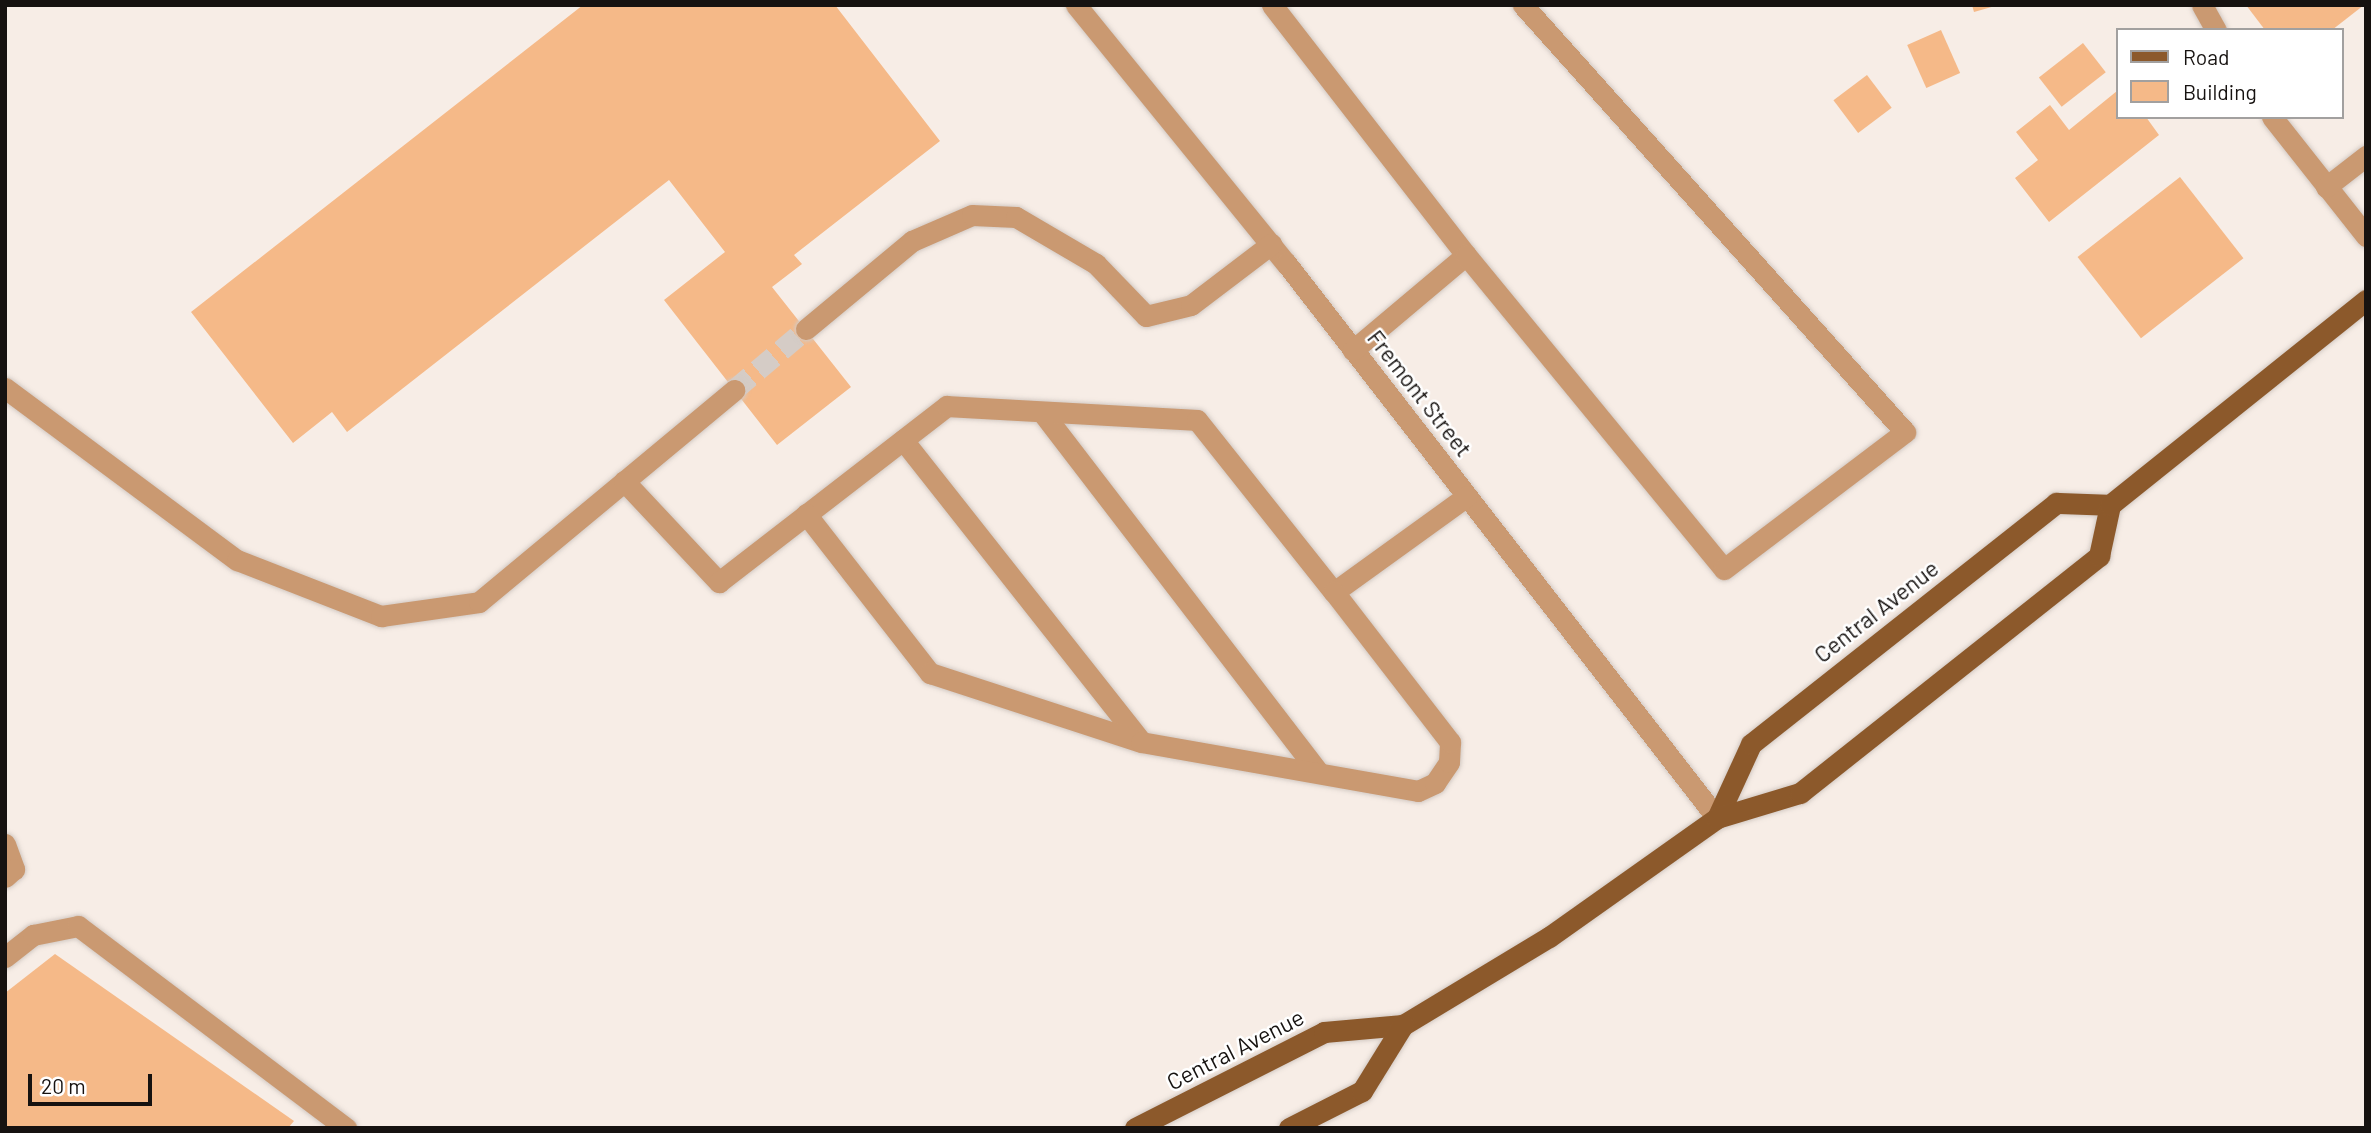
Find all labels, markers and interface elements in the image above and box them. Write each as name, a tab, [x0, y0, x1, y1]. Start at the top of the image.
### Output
legend	[2116, 28, 2343, 119]
text: Road	[2183, 44, 2229, 69]
text: Building	[2183, 79, 2257, 104]
street label: Fremont Street	[1362, 324, 1478, 462]
street label: Central Avenue	[1808, 554, 1944, 668]
street label: Central Avenue	[1162, 1003, 1308, 1095]
scale bar	[32, 1060, 156, 1104]
text: 20 m	[41, 1073, 86, 1098]

